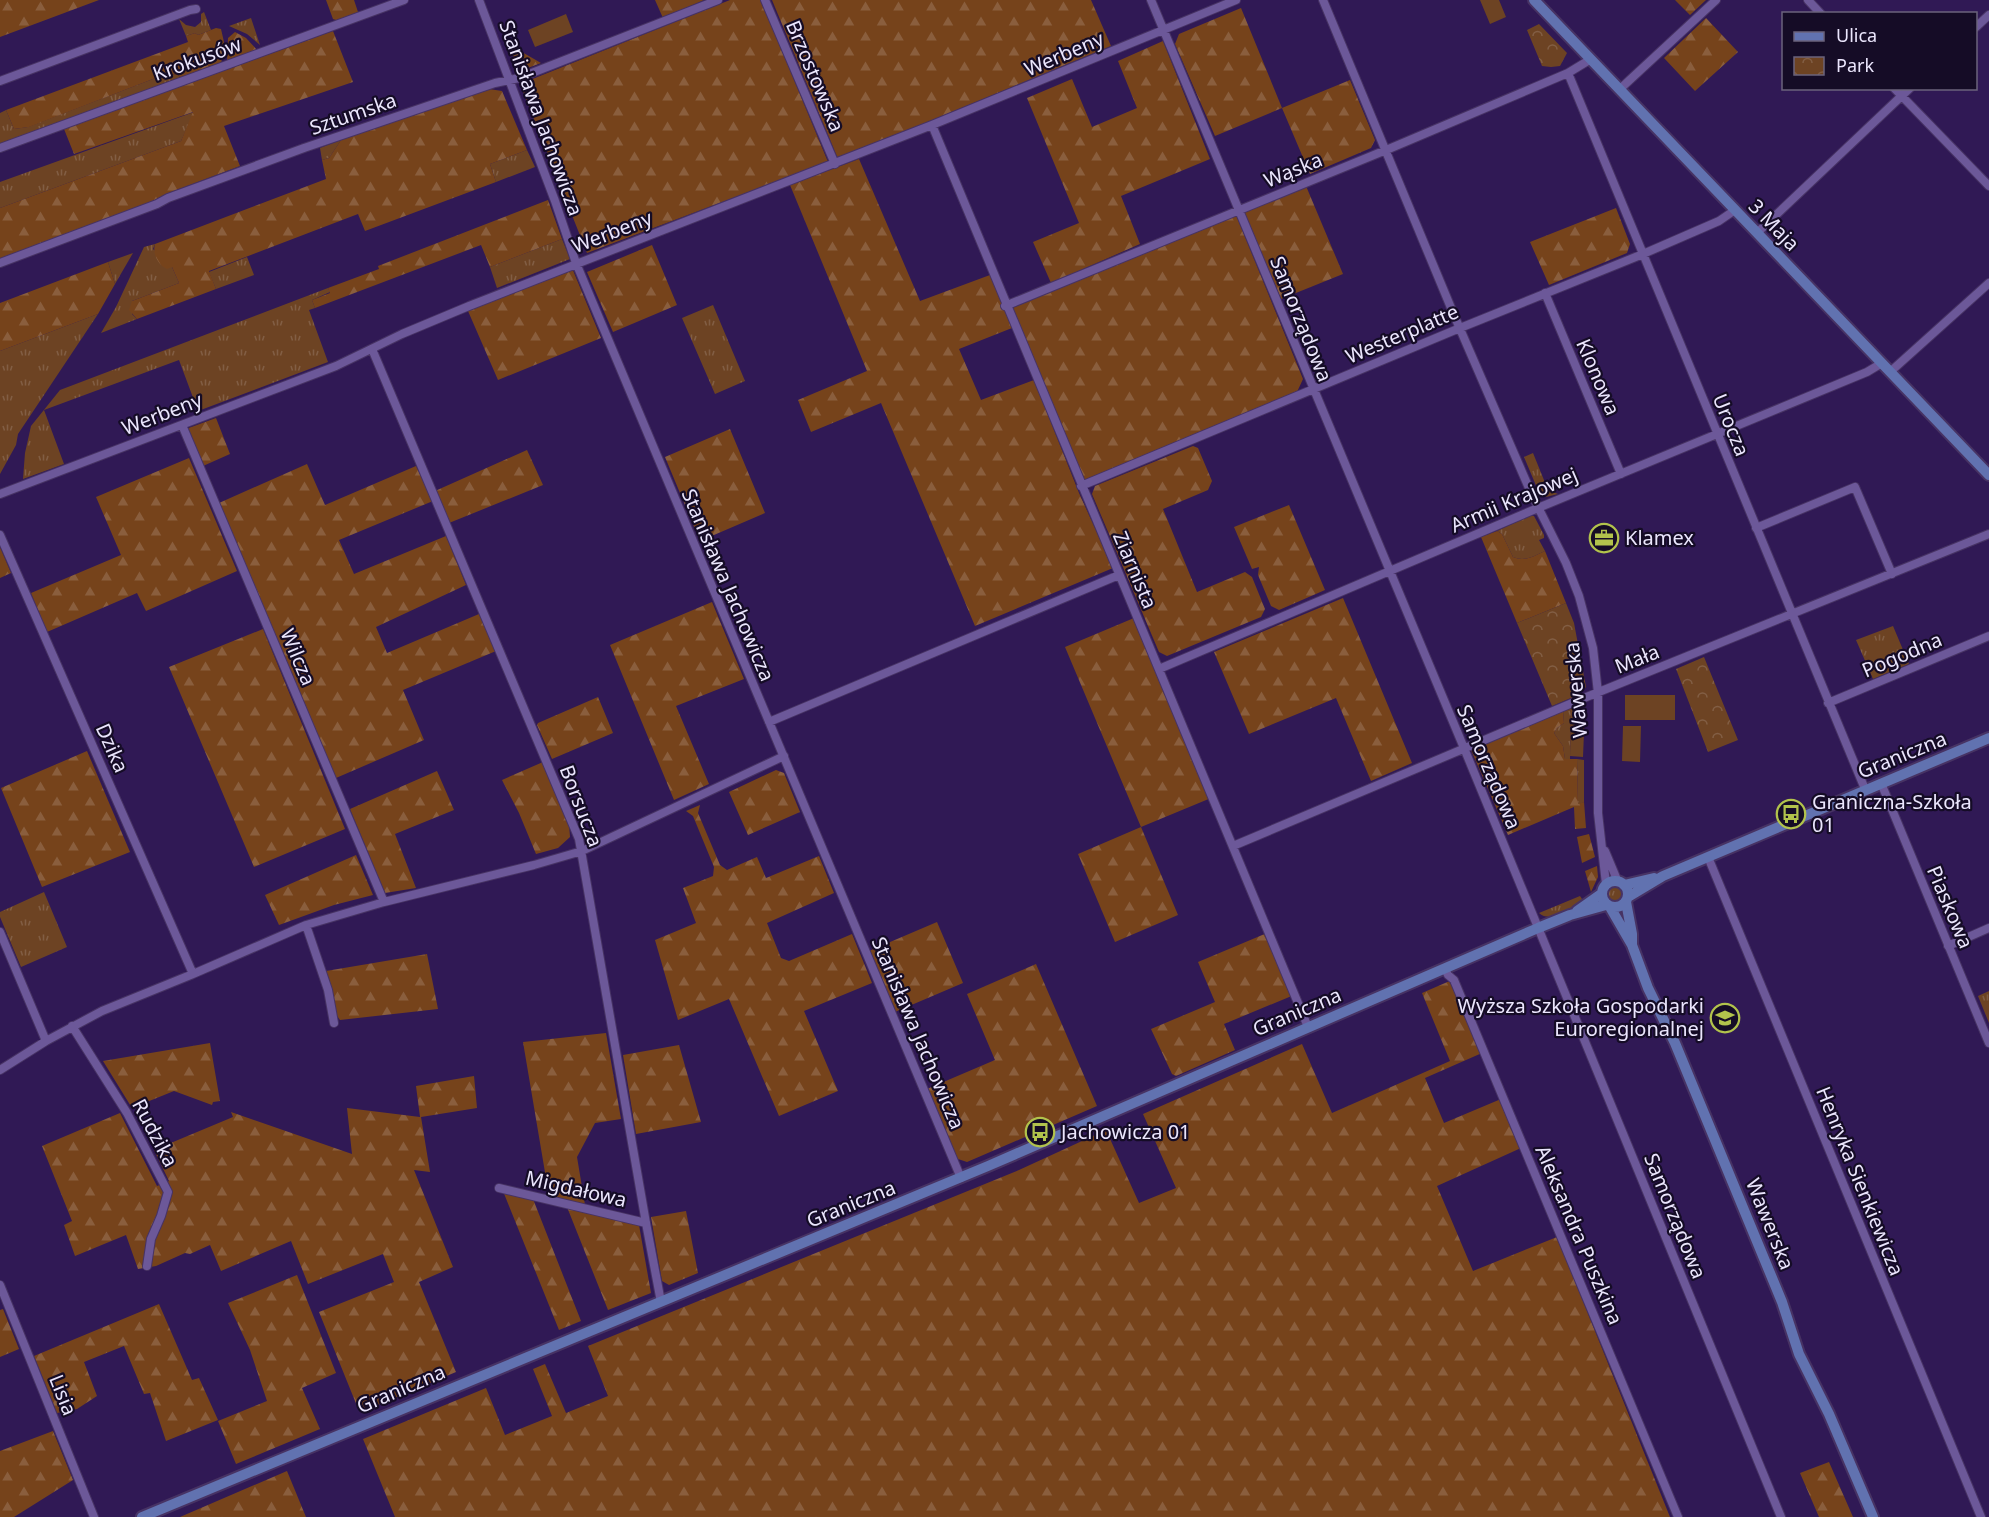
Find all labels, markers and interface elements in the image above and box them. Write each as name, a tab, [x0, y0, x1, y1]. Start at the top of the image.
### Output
legend	[1782, 12, 1977, 90]
street label: Stanisława Jachowicza	[493, 16, 589, 219]
street label: Brzostowska	[780, 16, 851, 136]
text: Ulica	[1836, 23, 1877, 47]
street label: Werbeny	[1020, 24, 1108, 82]
street label: Krokusów	[149, 30, 245, 87]
text: Park	[1836, 53, 1874, 77]
street label: Sztumska	[306, 86, 400, 141]
street label: Wąska	[1260, 146, 1326, 193]
street label: 3 Maja	[1743, 193, 1806, 256]
street label: Werbeny	[568, 204, 657, 259]
street label: Samorządowa	[1264, 252, 1339, 385]
street label: Westerplatte	[1341, 298, 1462, 369]
street label: Klonowa	[1570, 334, 1627, 419]
street label: Werbeny	[118, 386, 207, 441]
street label: Urocza	[1707, 390, 1756, 460]
street label: Armii Krajowej	[1446, 461, 1582, 538]
street label: Stanisława Jachowicza	[676, 484, 781, 685]
office icon: Klamex	[1588, 522, 1620, 554]
place label: Klamex	[1625, 524, 1694, 551]
street label: Ziarnista	[1107, 527, 1164, 613]
street label: Wilcza	[274, 624, 322, 689]
street label: Pogodna	[1858, 626, 1946, 683]
street label: Mała	[1611, 637, 1663, 680]
street label: Wawerska	[1558, 641, 1593, 739]
street label: Samorządowa	[1451, 700, 1528, 833]
street label: Dzika	[90, 719, 135, 777]
street label: Graniczna	[1853, 724, 1950, 785]
street label: Borsucza	[554, 761, 609, 851]
place label: Graniczna-Szkoła 01	[1812, 788, 1972, 838]
bus stop icon: Graniczna-Szkoła 01	[1775, 798, 1807, 830]
street label: Piaskowa	[1921, 861, 1980, 952]
street label: Stanisława Jachowicza	[866, 932, 971, 1133]
street label: Graniczna	[1248, 981, 1345, 1042]
place label: Wyższa Szkoła Gospodarki Euroregionalnej	[1457, 992, 1704, 1042]
school or university icon: Wyższa Szkoła Gospodarki Euroregionalnej	[1709, 1002, 1741, 1034]
street label: Henryka Sienkiewicza	[1810, 1082, 1911, 1279]
street label: Rudzika	[126, 1094, 185, 1172]
bus stop icon: Jachowicza 01	[1024, 1116, 1056, 1148]
place label: Jachowicza 01	[1059, 1118, 1191, 1145]
street label: Aleksandra Puszkina	[1529, 1141, 1629, 1329]
street label: Samorządowa	[1638, 1149, 1713, 1282]
street label: Migdałowa	[523, 1164, 629, 1213]
street label: Graniczna	[802, 1173, 899, 1234]
street label: Wawerska	[1740, 1174, 1801, 1273]
street label: Graniczna	[352, 1358, 449, 1419]
street label: Lisia	[43, 1370, 84, 1419]

